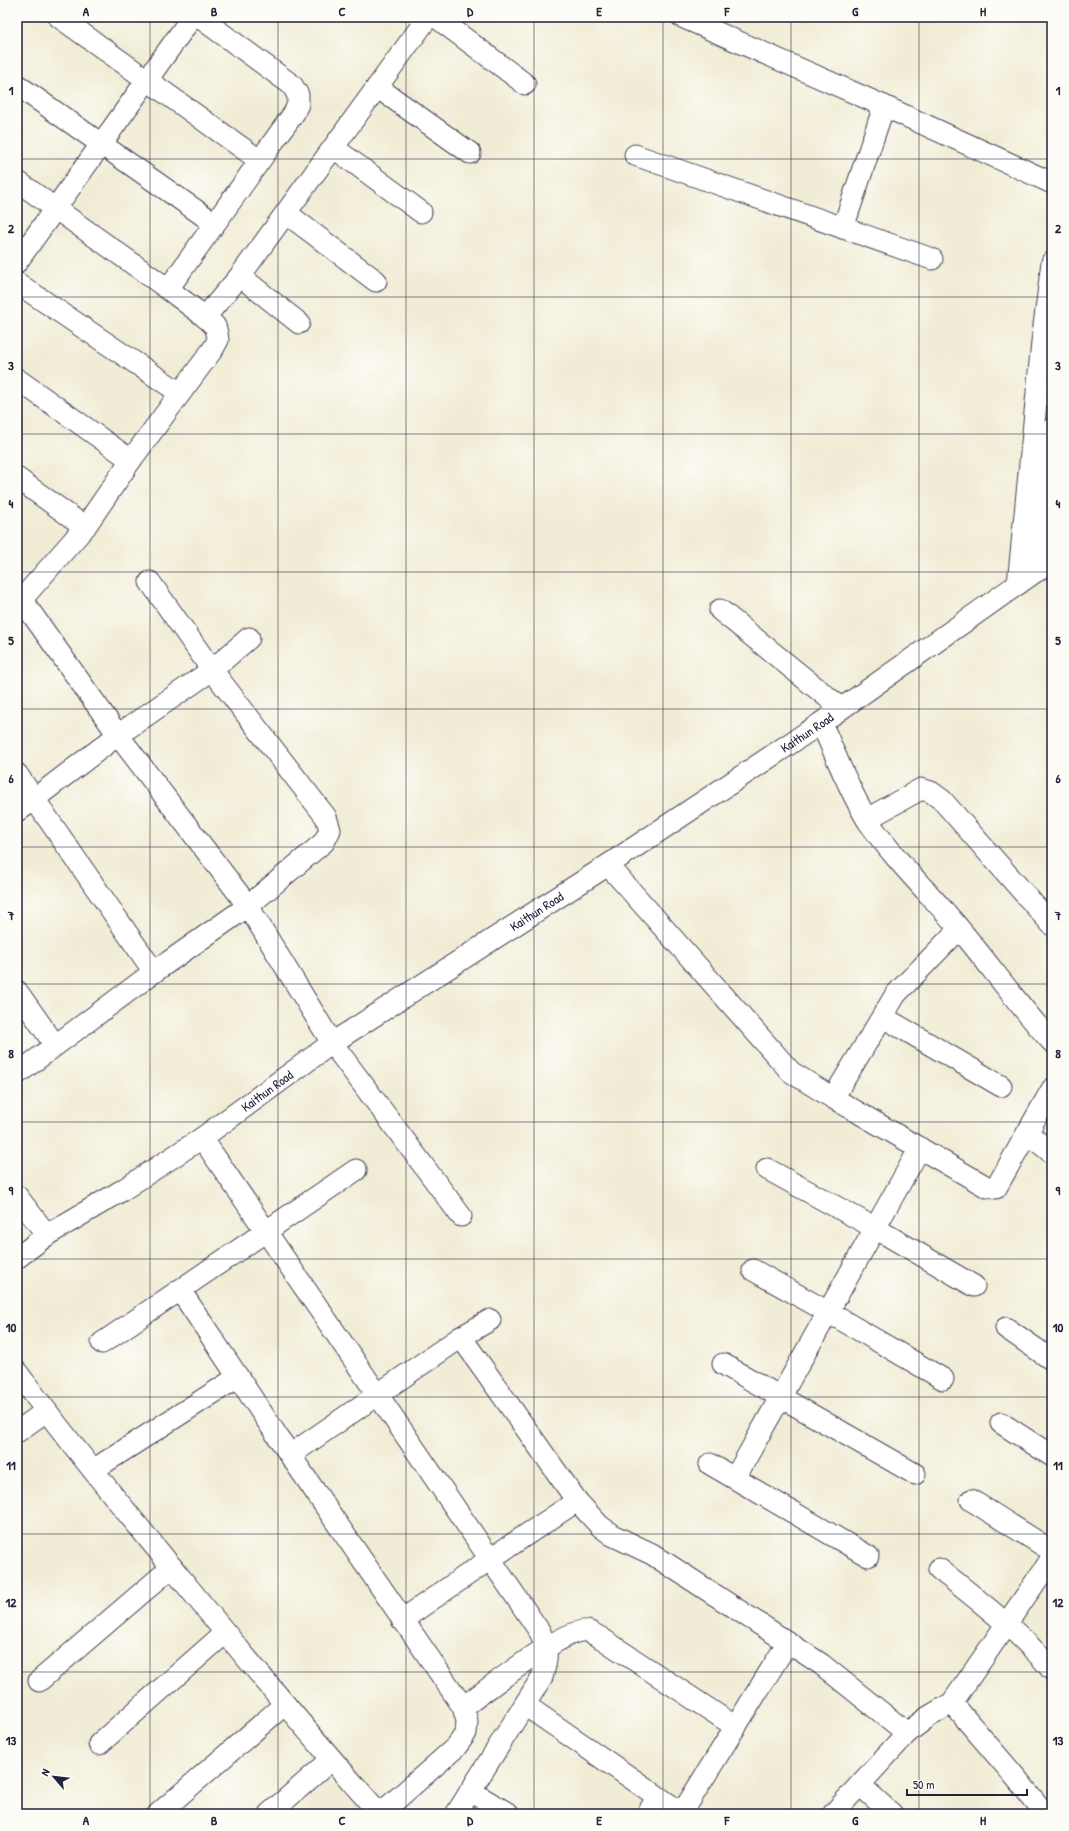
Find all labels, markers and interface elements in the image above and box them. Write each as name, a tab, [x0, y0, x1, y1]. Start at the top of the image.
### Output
text: A	[83, 2, 90, 20]
text: B	[211, 2, 218, 20]
text: C	[338, 2, 346, 20]
text: D	[467, 2, 474, 20]
text: E	[596, 2, 602, 20]
text: F	[724, 2, 731, 20]
text: G	[852, 2, 859, 20]
text: H	[980, 2, 986, 20]
text: 1	[9, 81, 14, 99]
text: 1	[1056, 81, 1061, 99]
text: 2	[8, 219, 15, 237]
text: 2	[1055, 219, 1062, 237]
text: 3	[8, 356, 14, 374]
text: 3	[1055, 356, 1061, 374]
text: 4	[9, 494, 14, 512]
text: 4	[1056, 494, 1061, 512]
text: 5	[8, 631, 14, 649]
text: 5	[1055, 631, 1061, 649]
street label: Kaithun Road	[777, 708, 837, 757]
text: 6	[8, 769, 14, 787]
text: 6	[1055, 769, 1061, 787]
street label: Kaithun Road	[506, 887, 567, 935]
text: 7	[7, 906, 15, 924]
text: 7	[1054, 906, 1062, 924]
text: 8	[8, 1044, 14, 1062]
text: 8	[1055, 1044, 1061, 1062]
street label: Kaithun Road	[237, 1066, 296, 1116]
text: 9	[9, 1181, 14, 1199]
text: 9	[1056, 1181, 1061, 1199]
text: 10	[6, 1318, 16, 1336]
text: 10	[1053, 1318, 1063, 1336]
text: 11	[6, 1456, 16, 1474]
text: 11	[1053, 1456, 1063, 1474]
text: 12	[6, 1593, 17, 1611]
text: 12	[1053, 1593, 1064, 1611]
text: 13	[6, 1731, 16, 1749]
text: 13	[1053, 1731, 1063, 1749]
north arrow	[34, 1757, 74, 1797]
text: N	[38, 1766, 53, 1778]
scale bar	[907, 1771, 1027, 1797]
text: 50 m	[913, 1776, 934, 1793]
text: A	[83, 1811, 90, 1829]
text: B	[211, 1811, 218, 1829]
text: C	[338, 1811, 346, 1829]
text: D	[467, 1811, 474, 1829]
text: E	[596, 1811, 602, 1829]
text: F	[724, 1811, 731, 1829]
text: G	[852, 1811, 859, 1829]
text: H	[980, 1811, 986, 1829]

